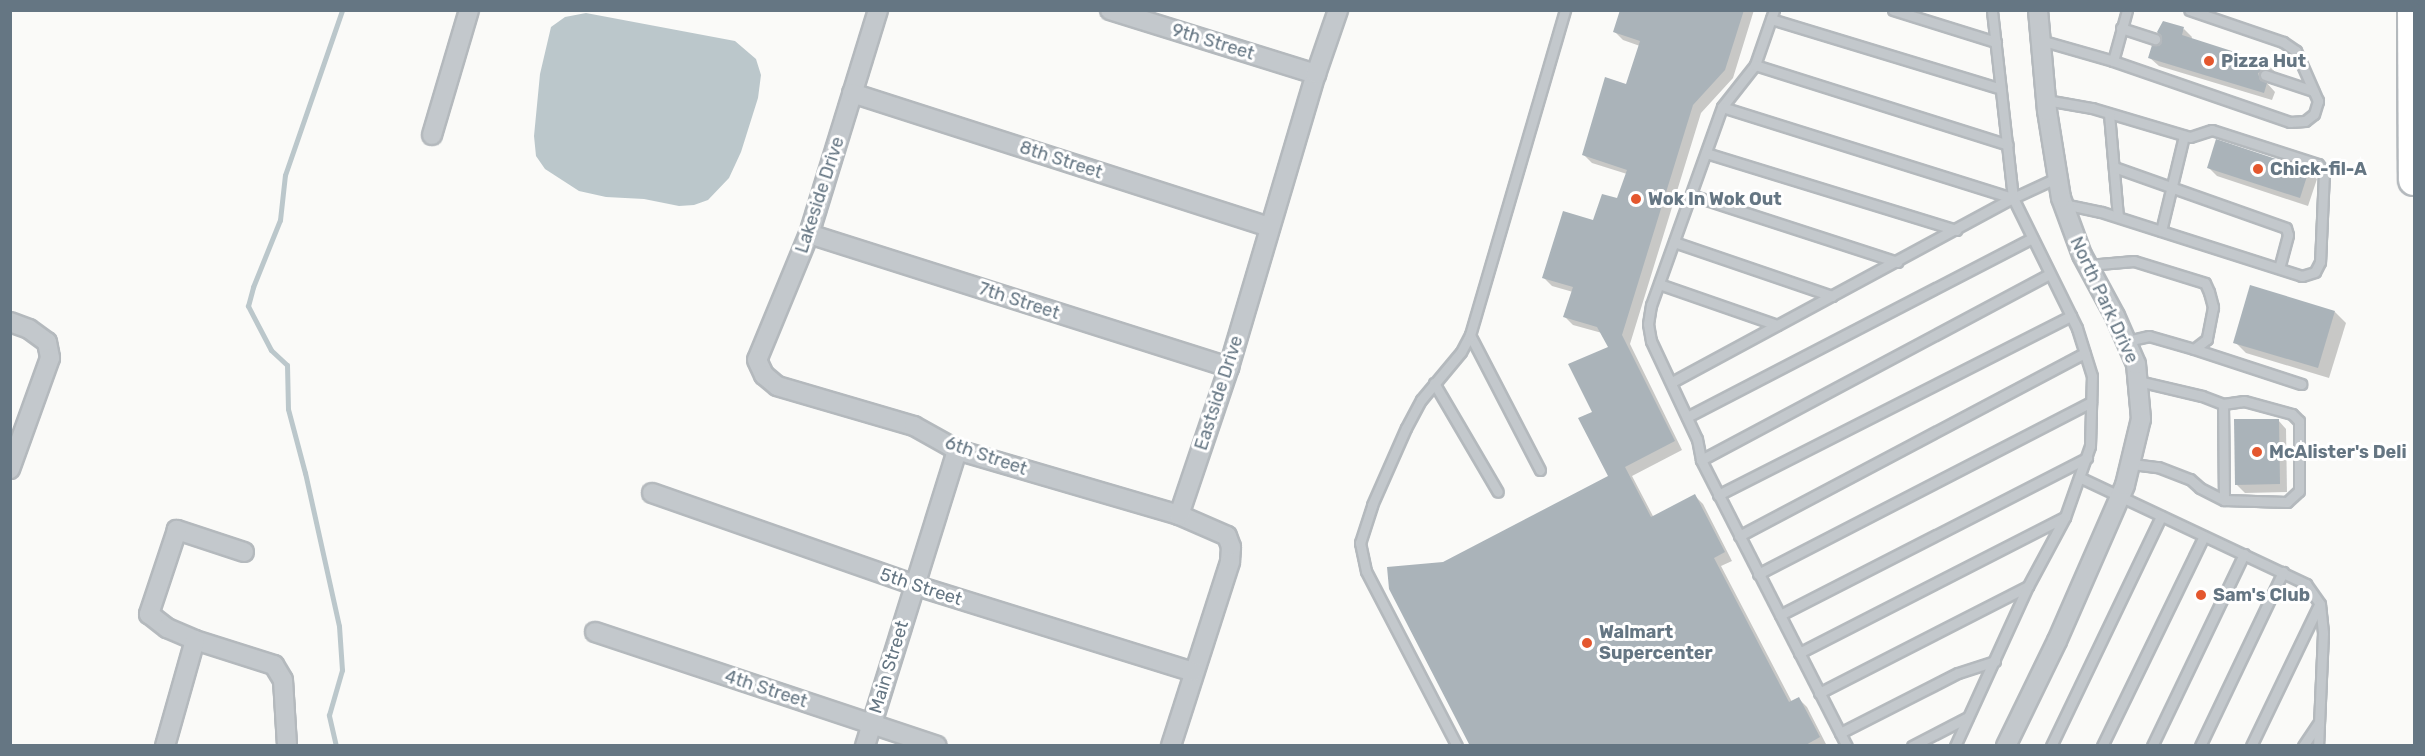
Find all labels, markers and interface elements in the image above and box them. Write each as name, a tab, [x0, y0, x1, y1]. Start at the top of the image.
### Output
street label: 9th Street	[1169, 19, 1257, 65]
place label: Pizza Hut	[2221, 50, 2306, 72]
marker: Pizza Hut	[2202, 54, 2216, 68]
street label: Lakeside Drive	[791, 134, 849, 256]
street label: 8th Street	[1017, 136, 1105, 184]
place label: Chick-fil-A	[2270, 158, 2367, 180]
marker: Chick-fil-A	[2251, 162, 2265, 176]
place label: Wok In Wok Out	[1648, 188, 1782, 210]
marker: Wok In Wok Out	[1629, 192, 1643, 206]
street label: North Park Drive	[2065, 233, 2143, 367]
street label: 7th Street	[976, 278, 1062, 324]
street label: Eastside Drive	[1190, 333, 1248, 453]
street label: 6th Street	[942, 432, 1030, 480]
place label: McAlister's Deli	[2269, 441, 2407, 463]
marker: McAlister's Deli	[2250, 445, 2264, 459]
street label: 5th Street	[877, 564, 965, 610]
place label: Sam's Club	[2213, 584, 2310, 606]
marker: Sam's Club	[2194, 588, 2208, 602]
street label: Main Street	[865, 618, 913, 716]
place label: Walmart Supercenter	[1599, 622, 1713, 664]
marker: Walmart Supercenter	[1580, 636, 1594, 650]
street label: 4th Street	[722, 665, 810, 713]

